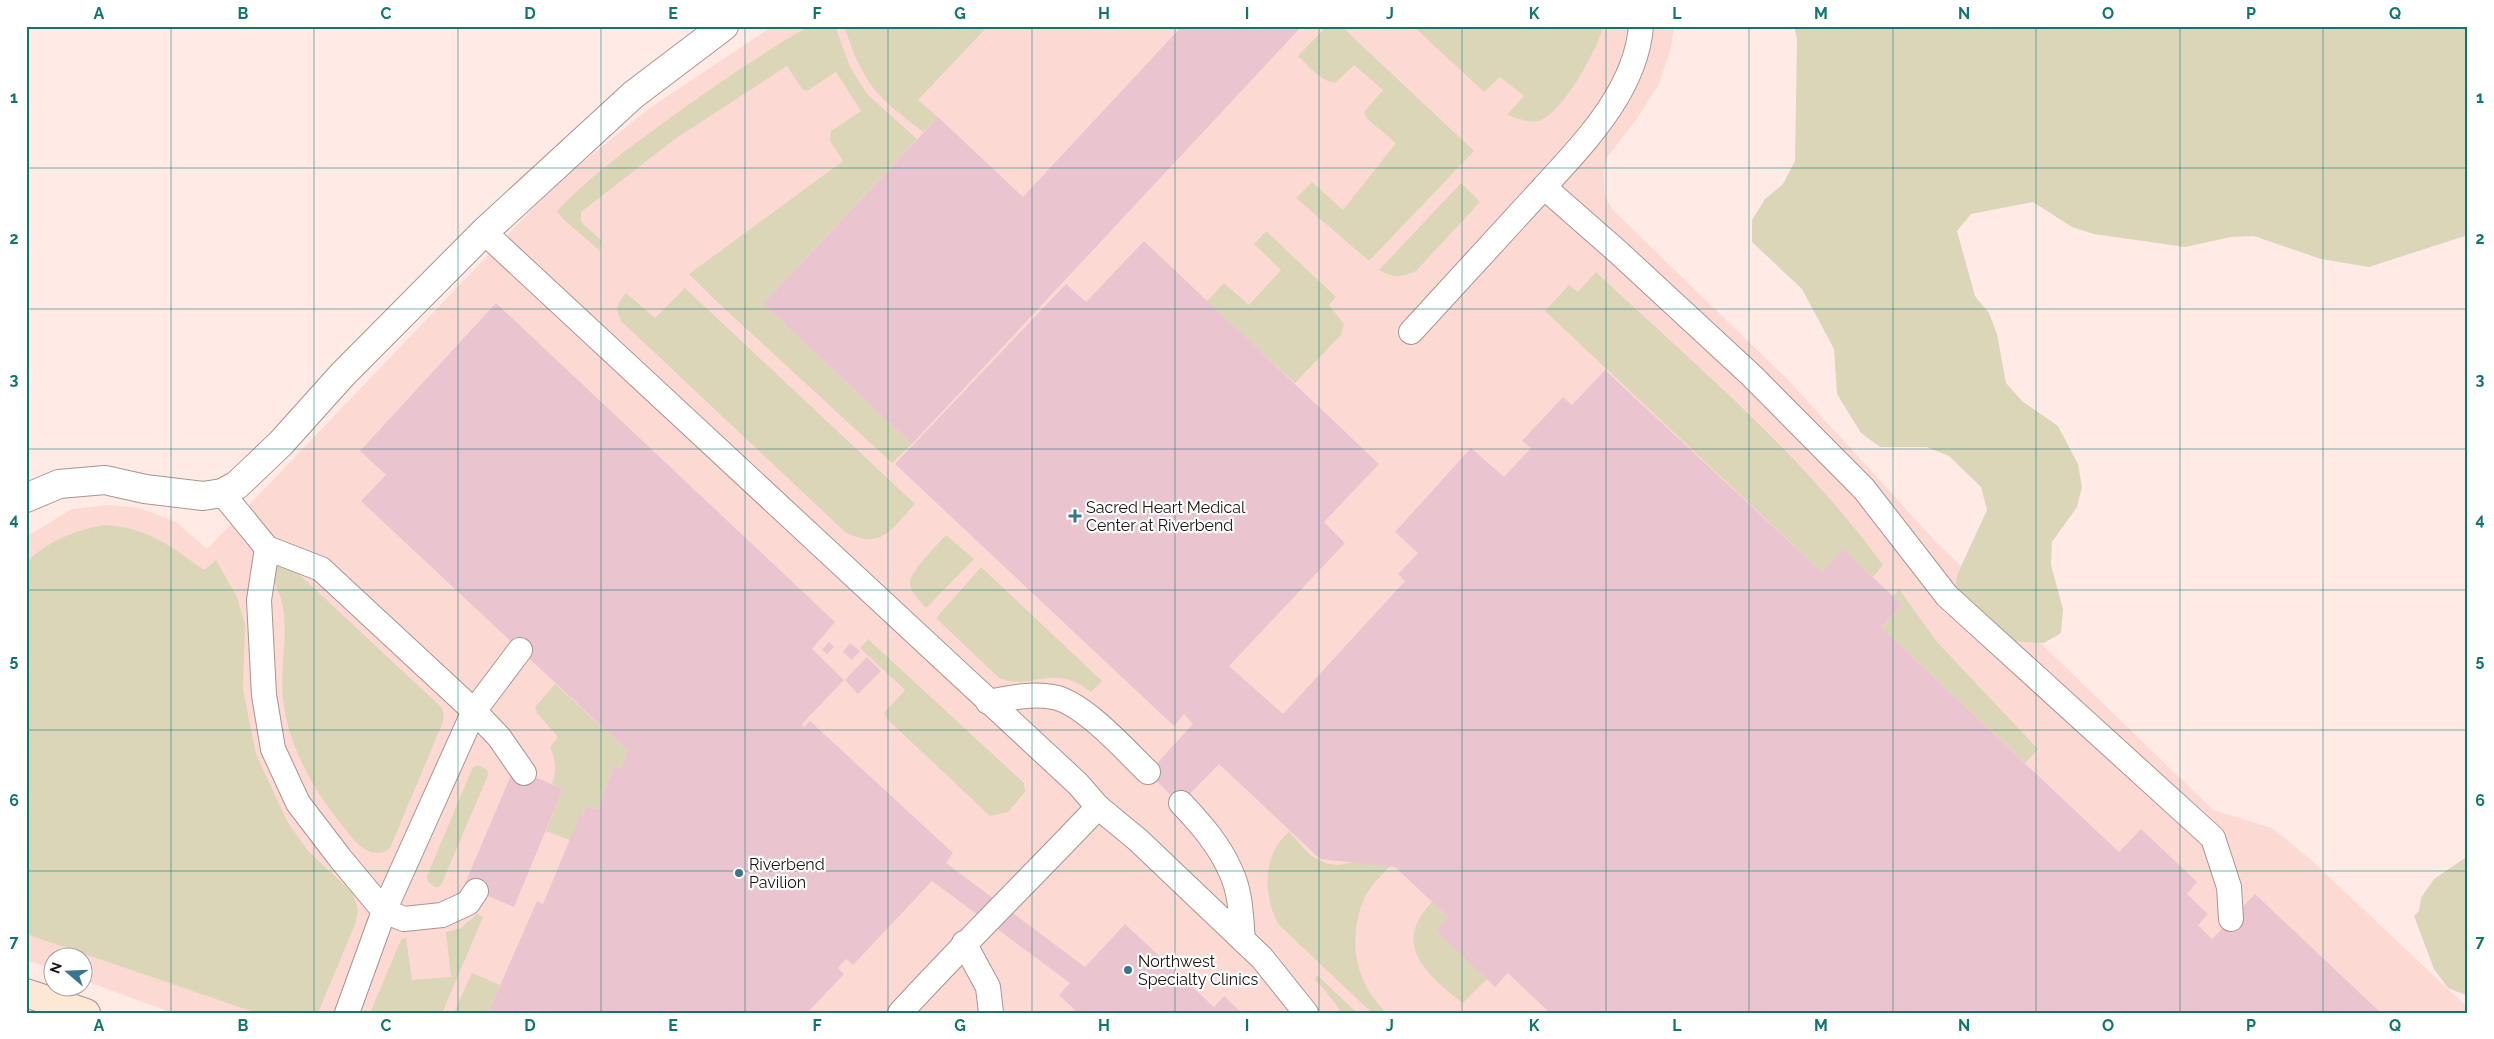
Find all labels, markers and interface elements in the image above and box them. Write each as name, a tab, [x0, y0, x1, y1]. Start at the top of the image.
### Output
text: A	[94, 4, 105, 23]
text: B	[238, 4, 249, 23]
text: C	[381, 4, 392, 23]
text: D	[524, 4, 536, 23]
text: E	[668, 4, 678, 23]
text: F	[812, 4, 822, 23]
text: G	[954, 4, 966, 23]
text: H	[1098, 4, 1110, 23]
text: I	[1245, 4, 1249, 23]
text: J	[1386, 4, 1394, 23]
text: K	[1529, 4, 1540, 23]
text: L	[1672, 4, 1682, 23]
text: M	[1814, 4, 1828, 23]
text: N	[1958, 4, 1970, 23]
text: O	[2102, 4, 2114, 23]
text: P	[2246, 4, 2256, 23]
text: Q	[2389, 4, 2401, 23]
text: 1	[10, 88, 18, 107]
text: 1	[2476, 88, 2484, 107]
text: 2	[9, 229, 19, 248]
text: 2	[2475, 229, 2485, 248]
text: 3	[10, 370, 19, 389]
text: 3	[2476, 370, 2485, 389]
place label: Sacred Heart Medical Center at Riverbend	[1086, 498, 1246, 535]
marker: Sacred Heart Medical Center at Riverbend	[1068, 509, 1082, 523]
text: 4	[9, 510, 19, 529]
text: 4	[2475, 510, 2485, 529]
text: 5	[10, 651, 19, 670]
text: 5	[2476, 651, 2485, 670]
text: 6	[9, 791, 19, 810]
text: 6	[2475, 791, 2485, 810]
place label: Riverbend Pavilion	[749, 855, 825, 892]
marker: Riverbend Pavilion	[733, 867, 745, 879]
text: 7	[10, 932, 19, 951]
text: 7	[2476, 932, 2485, 951]
north arrow	[42, 946, 92, 996]
place label: Northwest Specialty Clinics	[1138, 952, 1258, 989]
text: N	[46, 960, 65, 975]
marker: Northwest Specialty Clinics	[1122, 964, 1134, 976]
text: A	[94, 1016, 105, 1035]
text: B	[238, 1016, 249, 1035]
text: C	[381, 1016, 392, 1035]
text: D	[524, 1016, 536, 1035]
text: E	[668, 1016, 678, 1035]
text: F	[812, 1016, 822, 1035]
text: G	[954, 1016, 966, 1035]
text: H	[1098, 1016, 1110, 1035]
text: I	[1245, 1016, 1249, 1035]
text: J	[1386, 1016, 1394, 1035]
text: K	[1529, 1016, 1540, 1035]
text: L	[1672, 1016, 1682, 1035]
text: M	[1814, 1016, 1828, 1035]
text: N	[1958, 1016, 1970, 1035]
text: O	[2102, 1016, 2114, 1035]
text: P	[2246, 1016, 2256, 1035]
text: Q	[2389, 1016, 2401, 1035]

